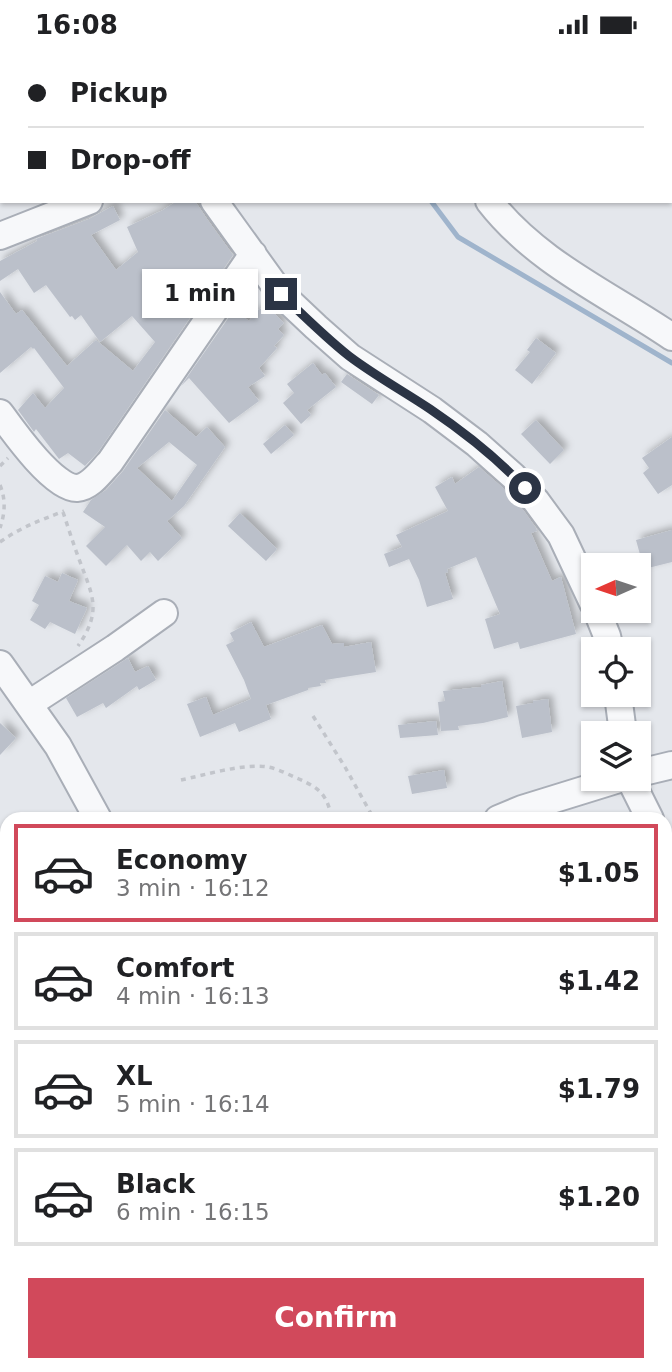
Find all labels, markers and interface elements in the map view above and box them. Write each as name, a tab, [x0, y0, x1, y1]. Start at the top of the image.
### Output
text: 16:08	[35, 10, 118, 40]
text: Pickup	[70, 78, 168, 108]
text: Drop-off	[70, 145, 191, 175]
callout: 1 min	[141, 269, 256, 319]
route end	[265, 278, 297, 310]
text: 1 min	[164, 280, 236, 306]
route start	[509, 472, 541, 504]
north arrow	[581, 553, 651, 623]
map controls	[581, 553, 651, 791]
button: locate	[581, 637, 651, 707]
button: layers	[581, 721, 651, 791]
icon: car	[32, 842, 95, 905]
text: Economy	[116, 845, 247, 875]
text: $1.05	[558, 858, 640, 888]
text: 3 min · 16:12	[116, 875, 270, 901]
icon: car	[32, 950, 95, 1013]
text: Comfort	[116, 953, 234, 983]
text: $1.42	[558, 966, 640, 996]
text: 4 min · 16:13	[116, 983, 270, 1009]
icon: car	[32, 1058, 95, 1121]
text: XL	[116, 1061, 153, 1091]
text: $1.79	[558, 1074, 640, 1104]
text: 5 min · 16:14	[116, 1091, 270, 1117]
icon: car	[32, 1166, 95, 1229]
text: Black	[116, 1169, 195, 1199]
text: $1.20	[558, 1182, 640, 1212]
text: 6 min · 16:15	[116, 1199, 270, 1225]
button: Confirm	[28, 1278, 644, 1358]

